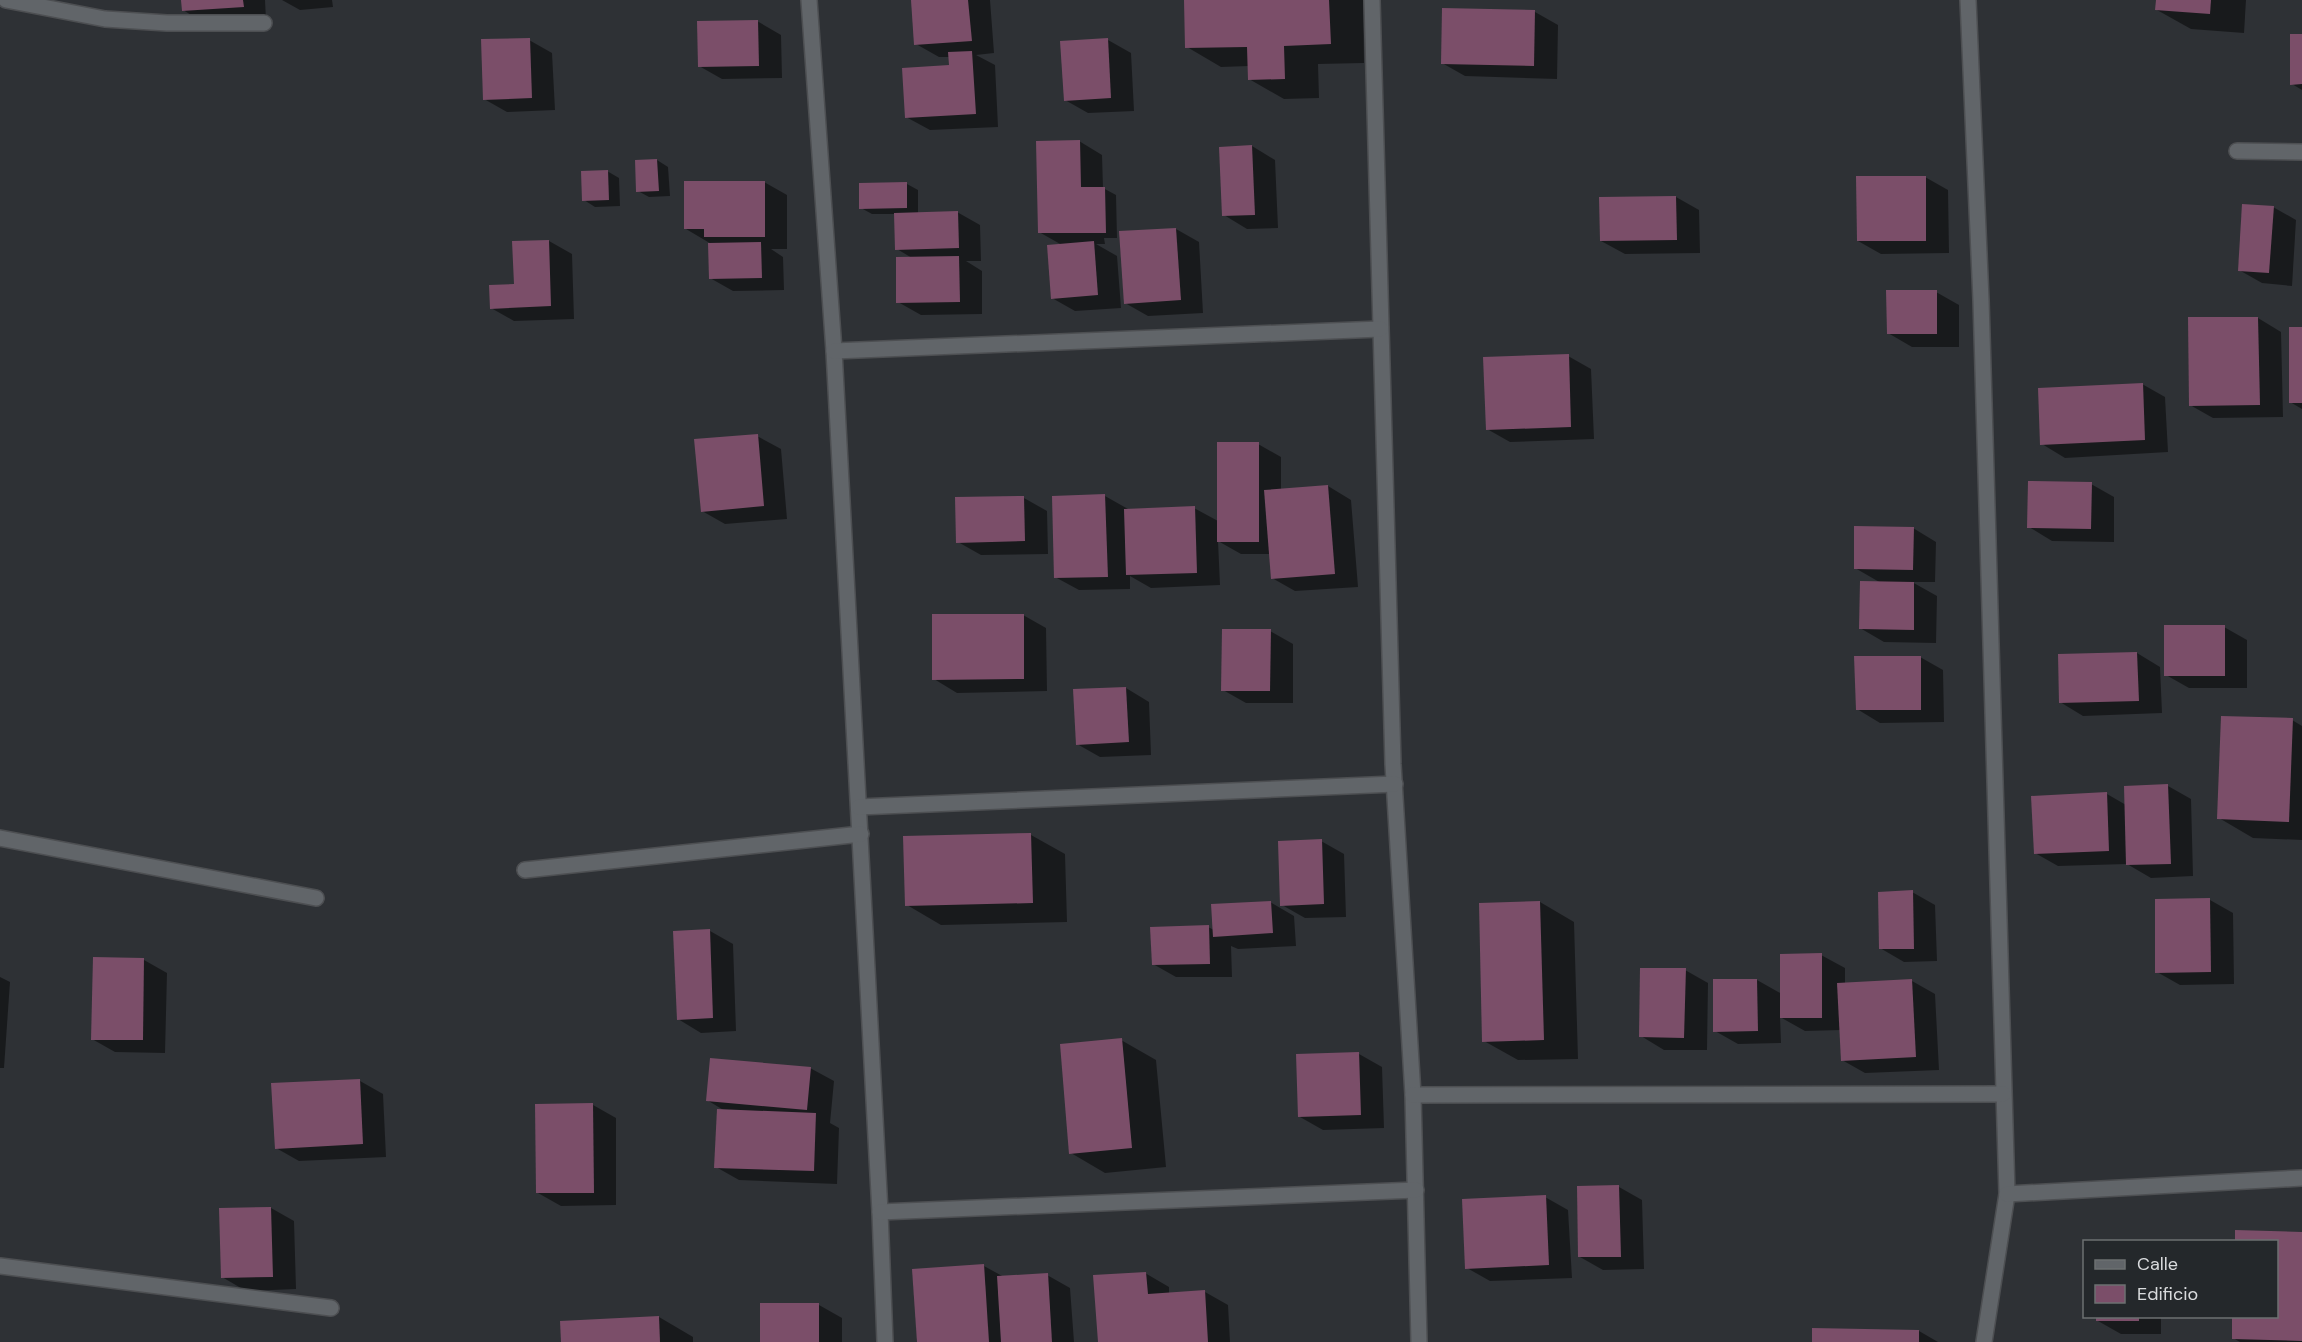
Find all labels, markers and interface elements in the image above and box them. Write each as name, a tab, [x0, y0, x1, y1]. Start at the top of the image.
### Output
legend	[2083, 1240, 2278, 1318]
text: Calle	[2137, 1252, 2178, 1276]
text: Edificio	[2137, 1282, 2198, 1306]

